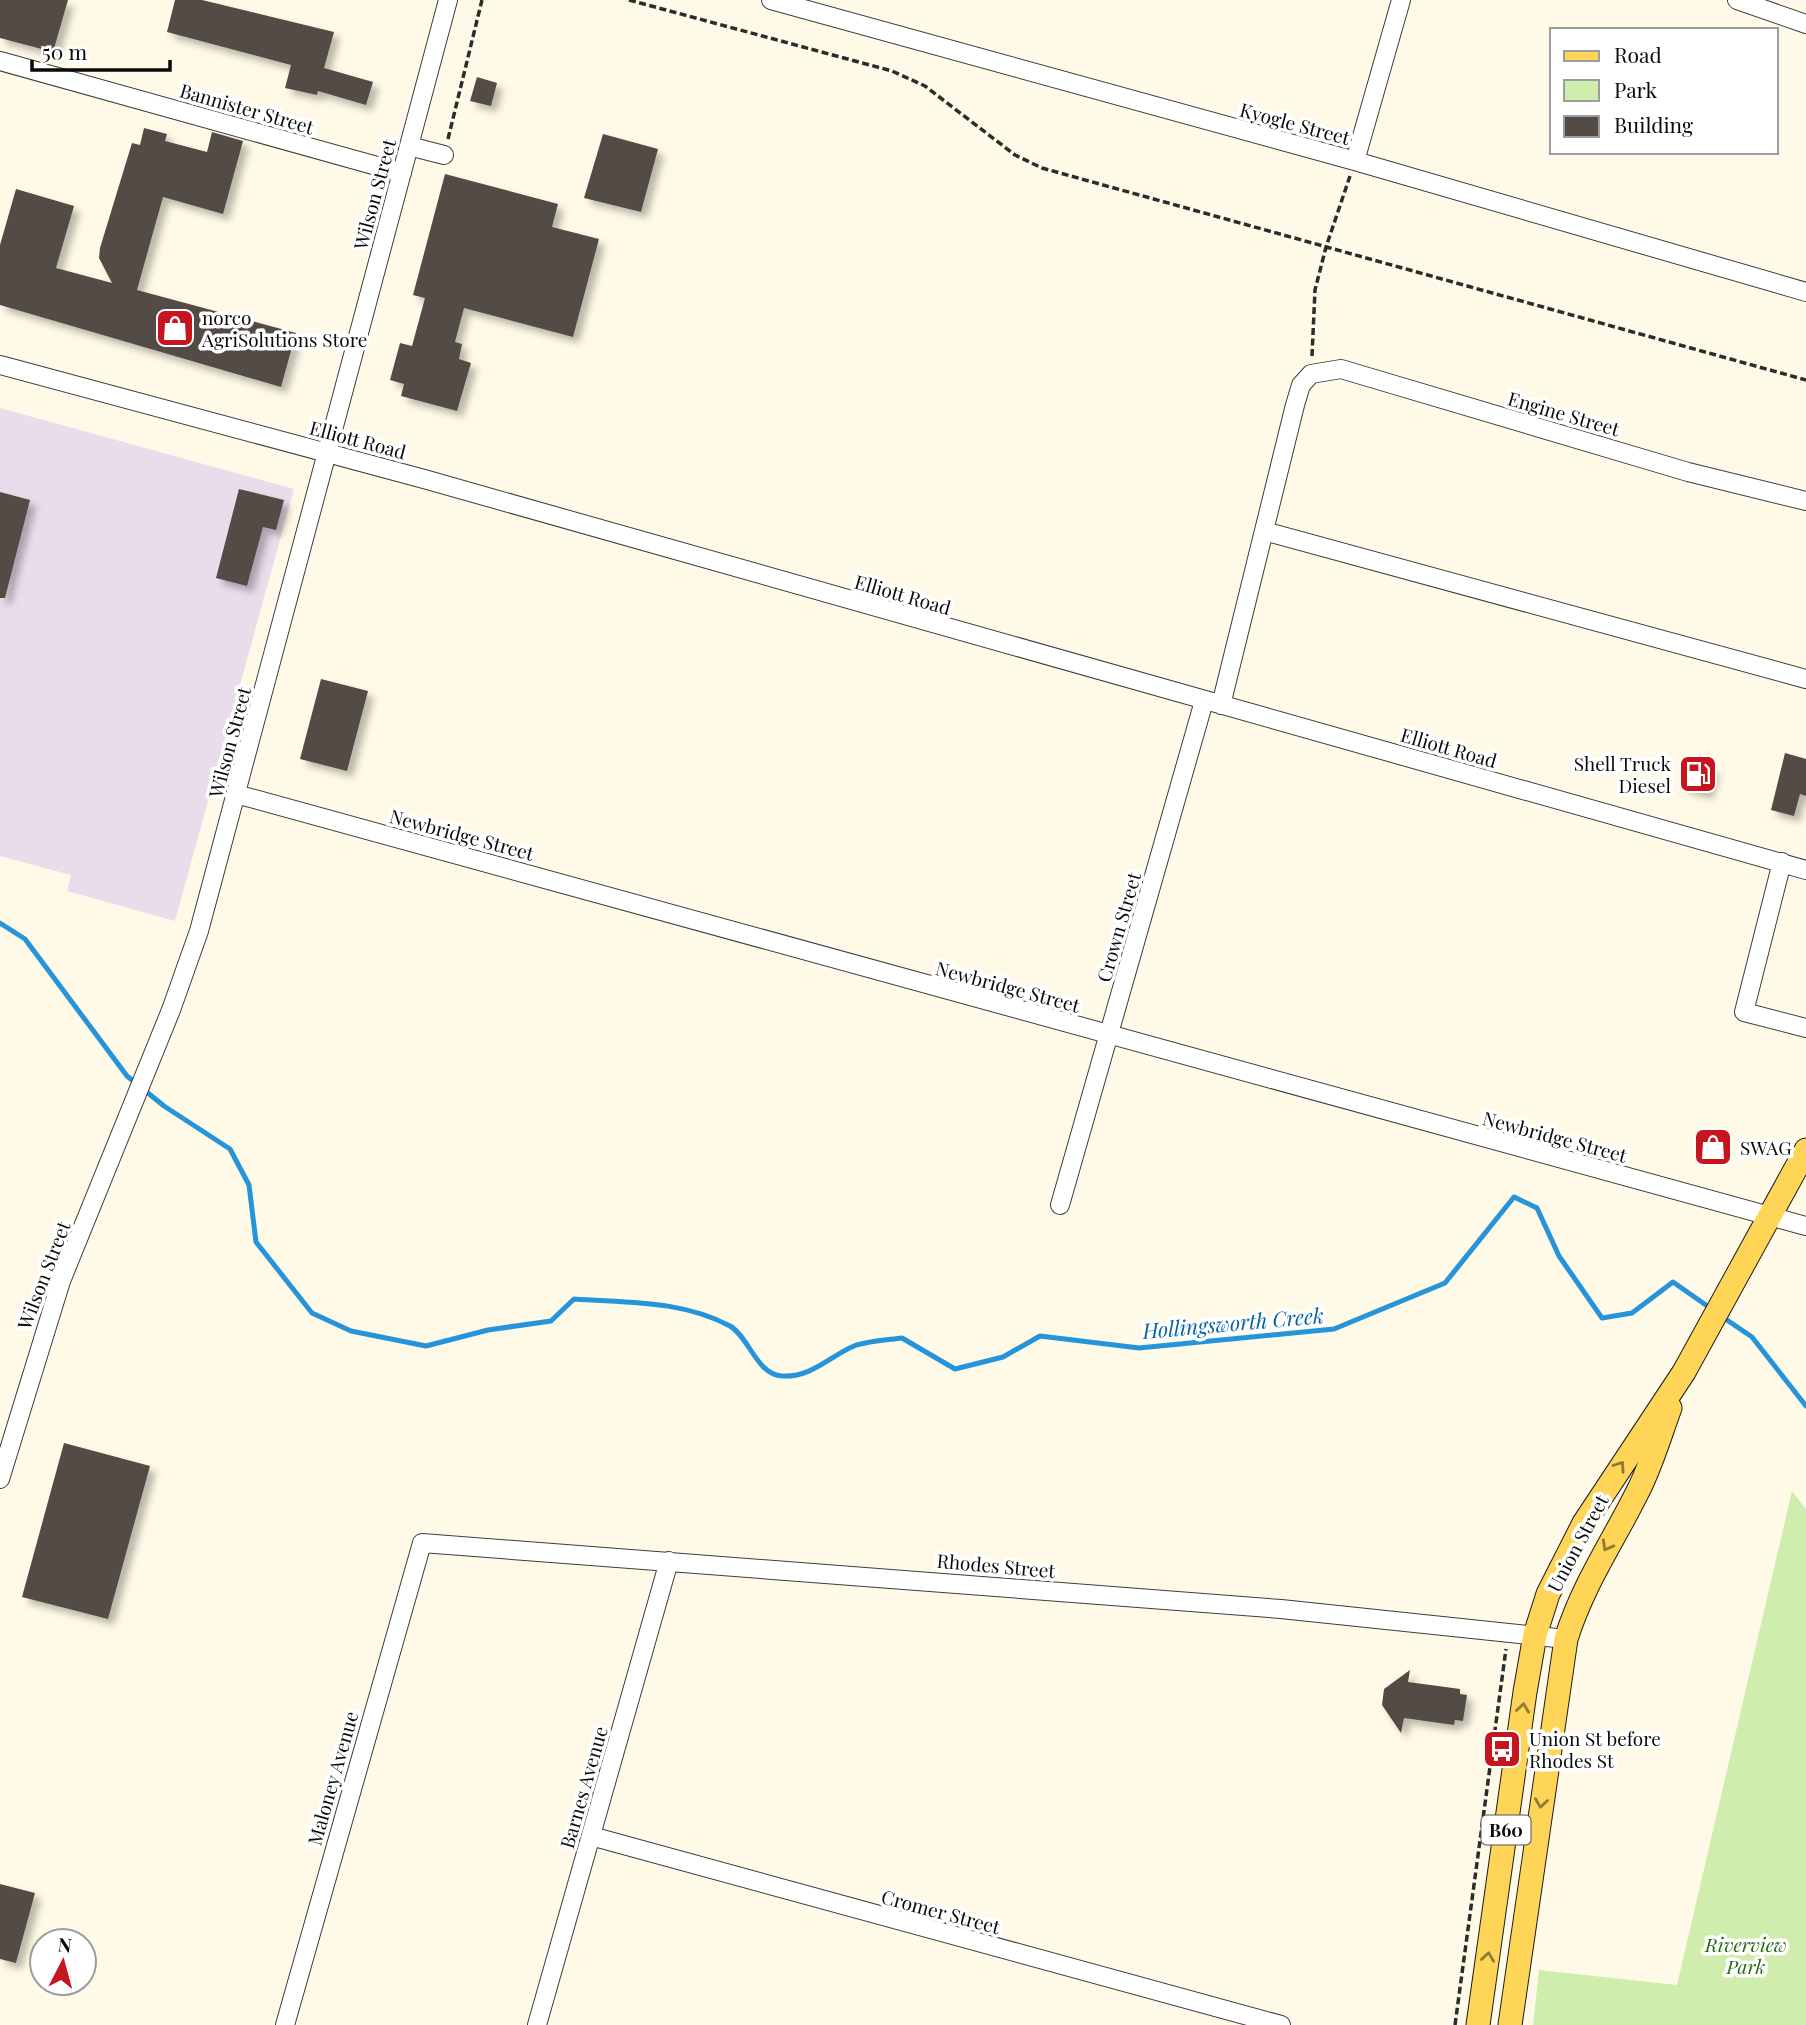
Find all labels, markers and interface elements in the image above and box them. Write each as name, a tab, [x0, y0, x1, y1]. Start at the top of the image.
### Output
scale bar	[32, 28, 170, 72]
legend	[1550, 28, 1778, 154]
text: 50 m	[42, 37, 88, 65]
text: Road	[1614, 40, 1662, 68]
text: Park	[1614, 75, 1658, 103]
street label: Bannister Street	[177, 76, 317, 140]
street label: Kyogle Street	[1237, 96, 1353, 150]
text: Building	[1614, 110, 1693, 138]
street label: Wilson Street	[346, 135, 401, 253]
place label: norco AgriSolutions Store	[201, 304, 367, 352]
shop icon: norco AgriSolutions Store	[154, 307, 196, 349]
street label: Engine Street	[1505, 385, 1623, 441]
street label: Elliott Road	[307, 414, 409, 464]
street label: Elliott Road	[852, 568, 954, 620]
street label: Wilson Street	[201, 683, 256, 801]
street label: Elliott Road	[1398, 721, 1500, 773]
place label: Shell Truck Diesel	[1574, 750, 1672, 798]
fuel station icon: Shell Truck Diesel	[1677, 753, 1719, 795]
street label: Newbridge Street	[387, 802, 537, 866]
street label: Crown Street	[1090, 869, 1146, 985]
street label: Newbridge Street	[933, 954, 1083, 1018]
street label: Newbridge Street	[1480, 1104, 1630, 1168]
shop icon: SWAG	[1692, 1126, 1734, 1168]
place label: SWAG	[1740, 1134, 1792, 1160]
street label: Wilson Street	[10, 1217, 76, 1334]
water label: Hollingsworth Creek	[1140, 1300, 1325, 1344]
one-way arrow	[1612, 1460, 1625, 1473]
street label: Union Street	[1540, 1489, 1614, 1596]
one-way arrow	[1602, 1539, 1615, 1551]
street label: Rhodes Street	[936, 1547, 1057, 1583]
one-way arrow	[1515, 1702, 1530, 1714]
street label: Maloney Avenue	[300, 1708, 364, 1848]
street label: Barnes Avenue	[553, 1723, 613, 1851]
place label: Union St before Rhodes St	[1529, 1725, 1661, 1773]
bus stop icon: Union St before Rhodes St	[1481, 1728, 1523, 1770]
one-way arrow	[1534, 1797, 1549, 1809]
road number: B60	[1482, 1816, 1530, 1844]
street label: Cromer Street	[879, 1883, 1003, 1939]
north arrow	[28, 1927, 98, 1997]
text: N	[57, 1930, 73, 1958]
park label: Riverview Park	[1704, 1931, 1787, 1979]
one-way arrow	[1480, 1952, 1495, 1963]

